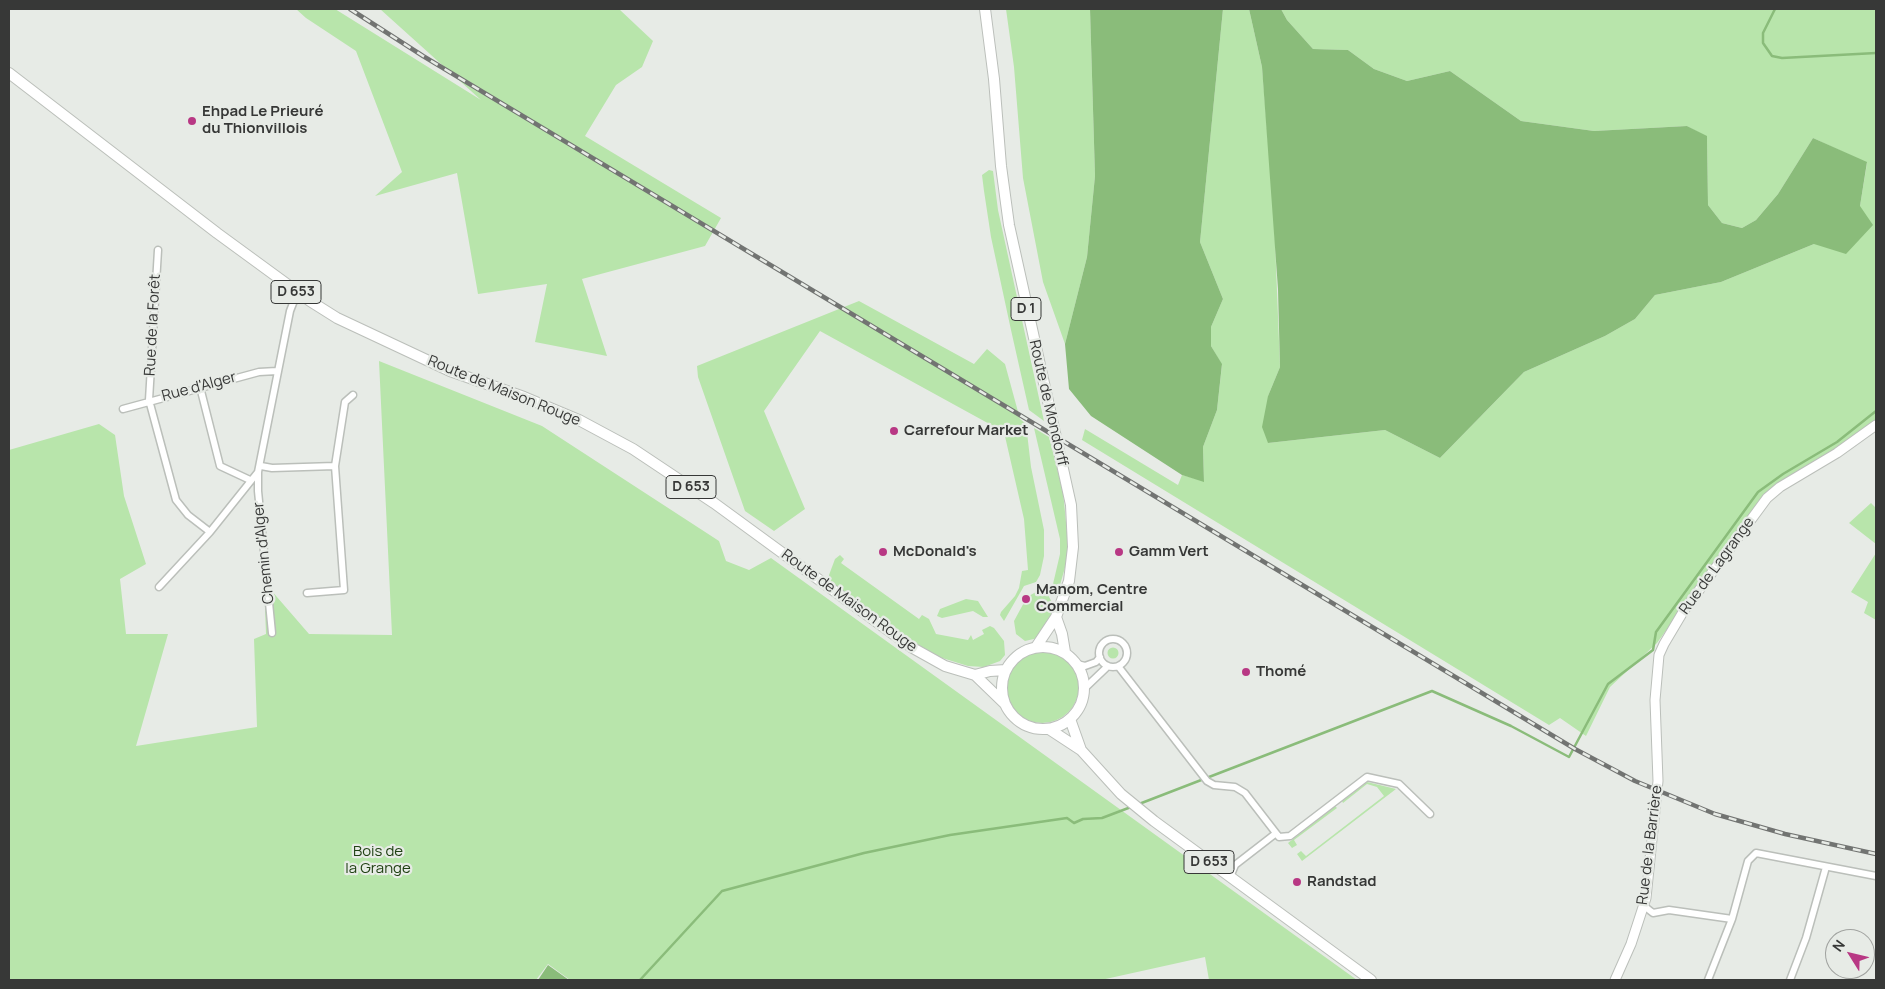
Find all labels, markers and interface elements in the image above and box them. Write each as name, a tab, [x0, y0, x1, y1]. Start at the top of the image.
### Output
place label: Ehpad Le Prieuré du Thionvillois	[202, 103, 324, 138]
marker: Ehpad Le Prieuré du Thionvillois	[186, 115, 198, 127]
street label: Rue de la Forêt	[141, 274, 165, 376]
road number: D 653	[271, 280, 321, 304]
road number: D 1	[1011, 298, 1041, 320]
street label: Route de Mondorff	[1025, 338, 1071, 468]
street label: Route de Maison Rouge	[425, 352, 583, 430]
street label: Rue d'Alger	[160, 368, 238, 406]
place label: Carrefour Market	[904, 422, 1028, 440]
marker: Carrefour Market	[888, 425, 900, 437]
road number: D 653	[666, 476, 716, 498]
street label: Chemin d'Alger	[250, 501, 278, 605]
street label: Rue de Lagrange	[1676, 514, 1758, 618]
place label: McDonald's	[893, 543, 977, 561]
place label: Gamm Vert	[1129, 543, 1209, 561]
street label: Route de Maison Rouge	[778, 546, 920, 656]
marker: McDonald's	[877, 546, 889, 558]
marker: Gamm Vert	[1113, 546, 1125, 558]
place label: Manom, Centre Commercial	[1036, 581, 1148, 616]
marker: Manom, Centre Commercial	[1020, 593, 1032, 605]
place label: Thomé	[1256, 663, 1306, 681]
marker: Thomé	[1240, 666, 1252, 678]
street label: Rue de la Barrière	[1634, 784, 1666, 906]
park label: Bois de la Grange	[345, 843, 411, 878]
road number: D 653	[1184, 850, 1234, 874]
place label: Randstad	[1307, 873, 1377, 891]
marker: Randstad	[1291, 876, 1303, 888]
north arrow	[1825, 929, 1875, 979]
text: N	[1828, 936, 1849, 955]

